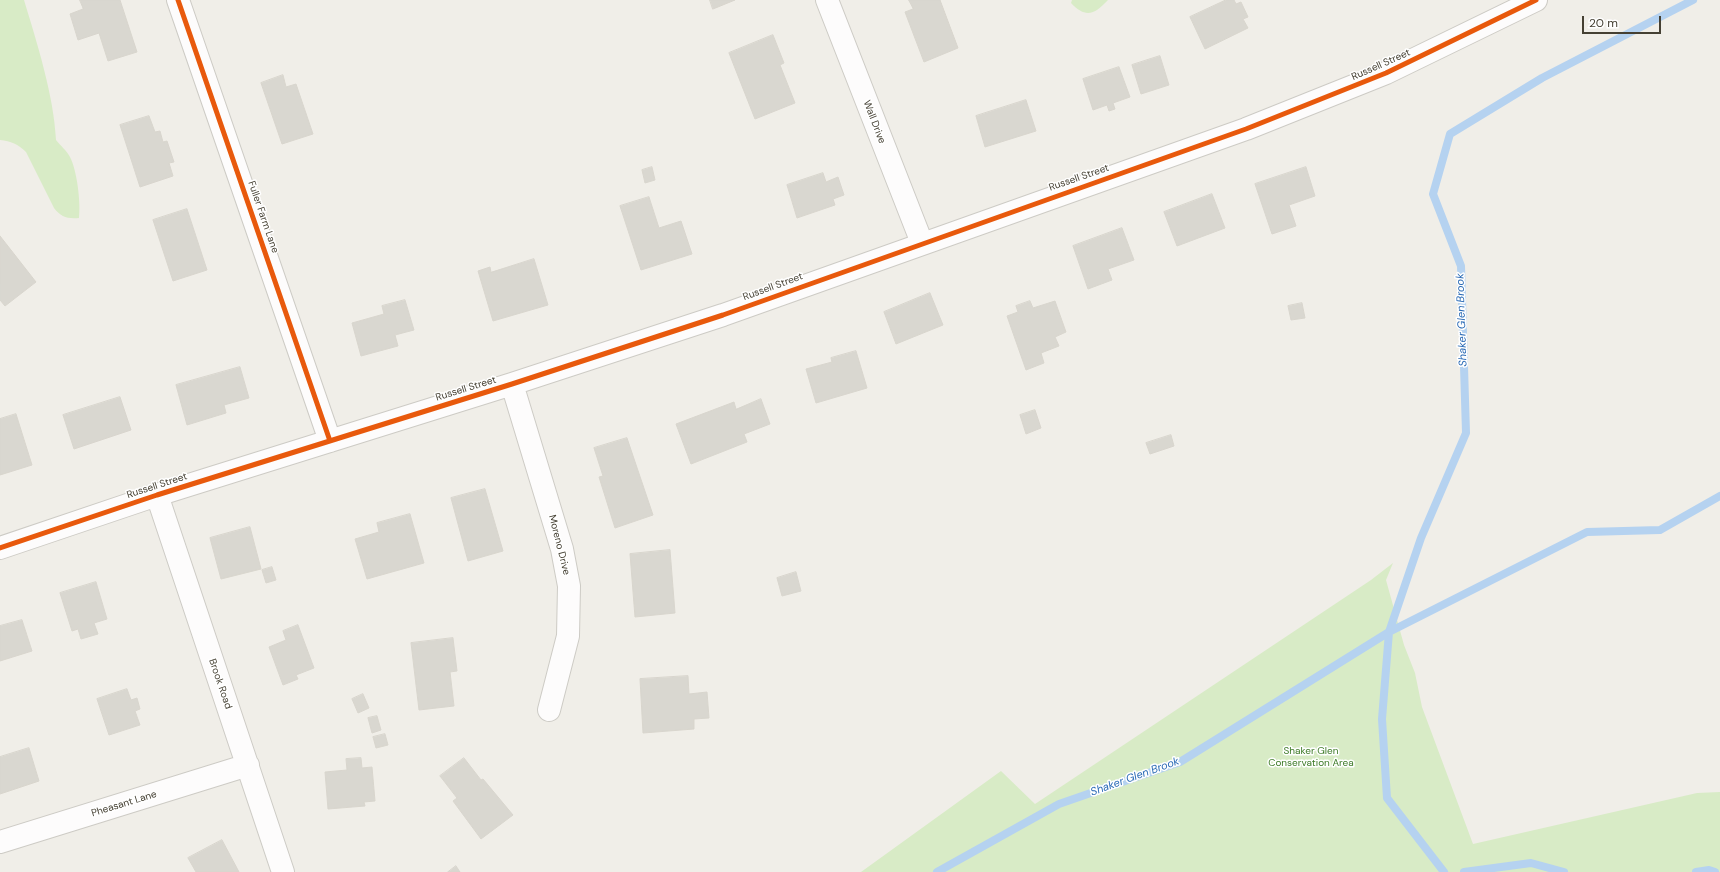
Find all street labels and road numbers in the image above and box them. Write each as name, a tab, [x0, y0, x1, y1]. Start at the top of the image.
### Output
street label: Russell Street	[1350, 47, 1412, 83]
street label: Wall Drive	[860, 99, 888, 145]
street label: Russell Street	[1047, 162, 1111, 194]
street label: Fuller Farm Lane	[245, 179, 281, 255]
street label: Russell Street	[741, 271, 805, 303]
street label: Russell Street	[434, 374, 498, 404]
street label: Russell Street	[125, 471, 189, 501]
street label: Moreno Drive	[546, 514, 572, 576]
street label: Brook Road	[206, 657, 234, 711]
street label: Pheasant Lane	[90, 788, 158, 820]

